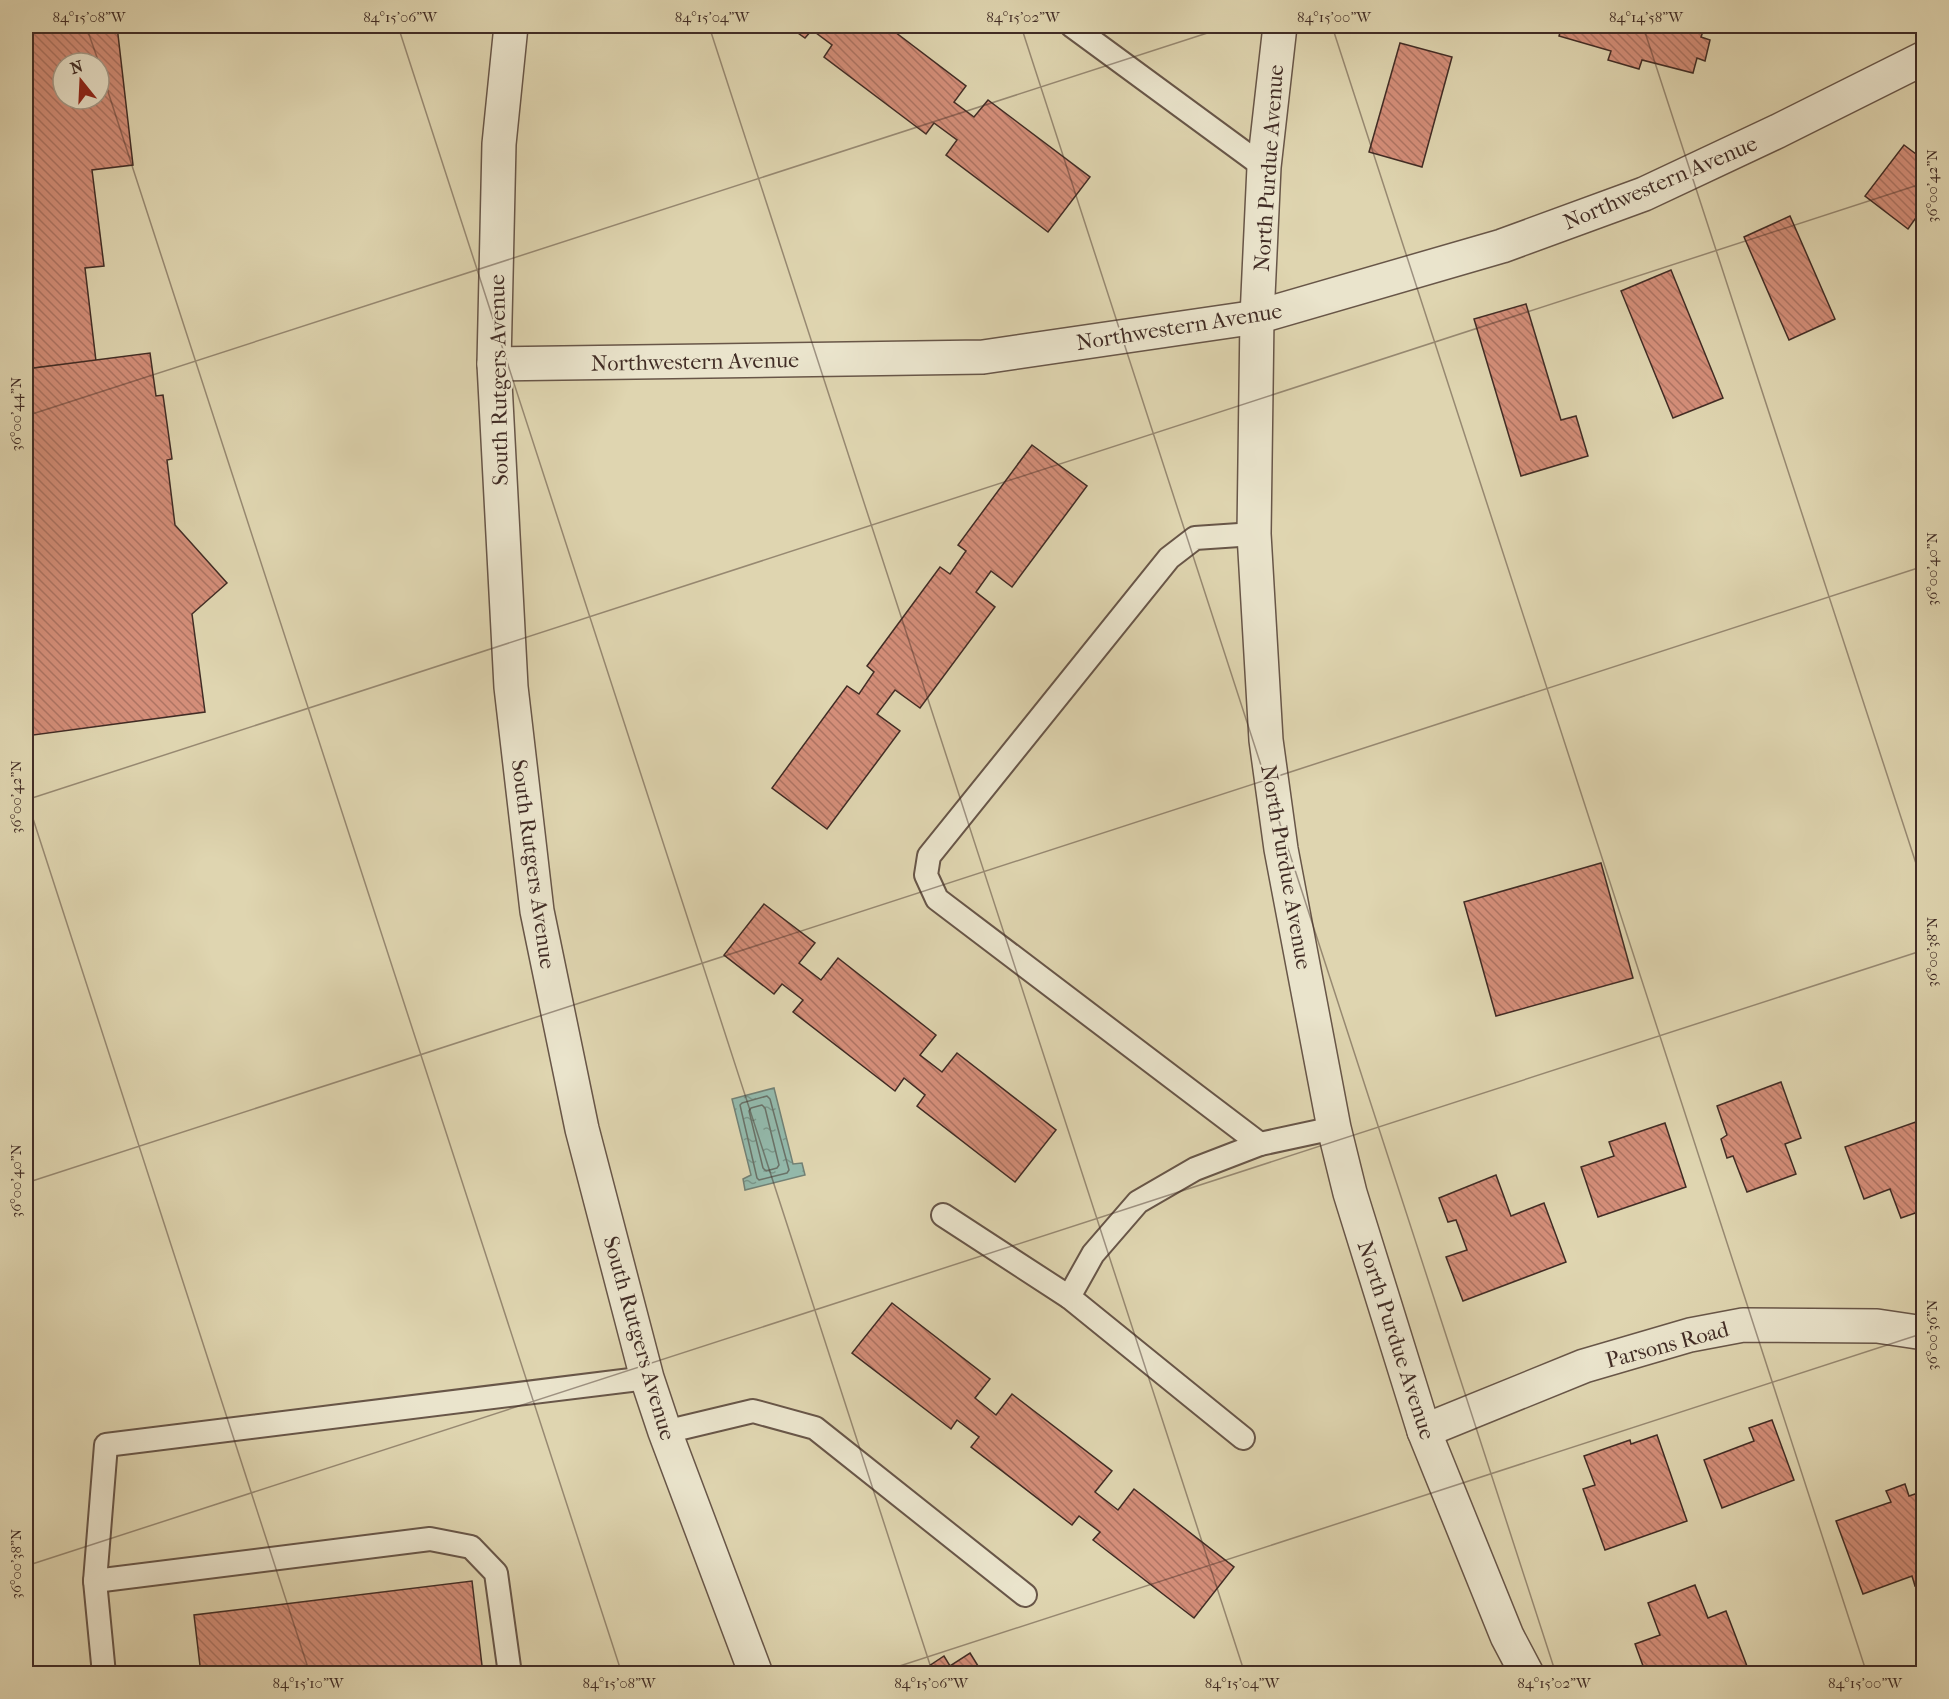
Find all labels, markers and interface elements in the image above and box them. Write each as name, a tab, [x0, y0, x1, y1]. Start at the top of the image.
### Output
text: 84°15'08"W	[52, 8, 127, 26]
text: 84°15'06"W	[363, 8, 438, 26]
text: 84°15'04"W	[675, 8, 750, 26]
text: 84°15'02"W	[986, 8, 1061, 26]
text: 84°15'00"W	[1297, 8, 1372, 26]
text: 84°14'58"W	[1609, 8, 1684, 26]
north arrow	[51, 51, 111, 111]
text: N	[68, 56, 86, 78]
street label: North Purdue Avenue	[1249, 64, 1289, 272]
street label: Northwestern Avenue	[1560, 130, 1761, 236]
text: 36°00'42"N	[1923, 149, 1941, 223]
street label: South Rutgers Avenue	[484, 274, 514, 486]
street label: Northwestern Avenue	[1074, 298, 1284, 356]
street label: Northwestern Avenue	[591, 347, 799, 377]
text: 36°00'44"N	[7, 376, 25, 451]
text: 36°00'40"N	[1923, 531, 1941, 606]
street label: South Rutgers Avenue	[505, 758, 561, 971]
text: 36°00'42"N	[7, 760, 25, 834]
street label: North Purdue Avenue	[1255, 763, 1317, 972]
text: 36°00'38"N	[1923, 916, 1941, 987]
text: 36°00'40"N	[7, 1143, 25, 1218]
street label: South Rutgers Avenue	[597, 1233, 681, 1444]
street label: North Purdue Avenue	[1352, 1238, 1440, 1443]
text: 36°00'36"N	[1923, 1299, 1941, 1371]
street label: Parsons Road	[1603, 1316, 1733, 1374]
text: 36°00'38"N	[7, 1528, 25, 1599]
text: 84°15'10"W	[273, 1674, 345, 1692]
text: 84°15'08"W	[582, 1674, 657, 1692]
text: 84°15'06"W	[894, 1674, 969, 1692]
text: 84°15'04"W	[1205, 1674, 1280, 1692]
text: 84°15'02"W	[1517, 1674, 1592, 1692]
text: 84°15'00"W	[1828, 1674, 1903, 1692]

